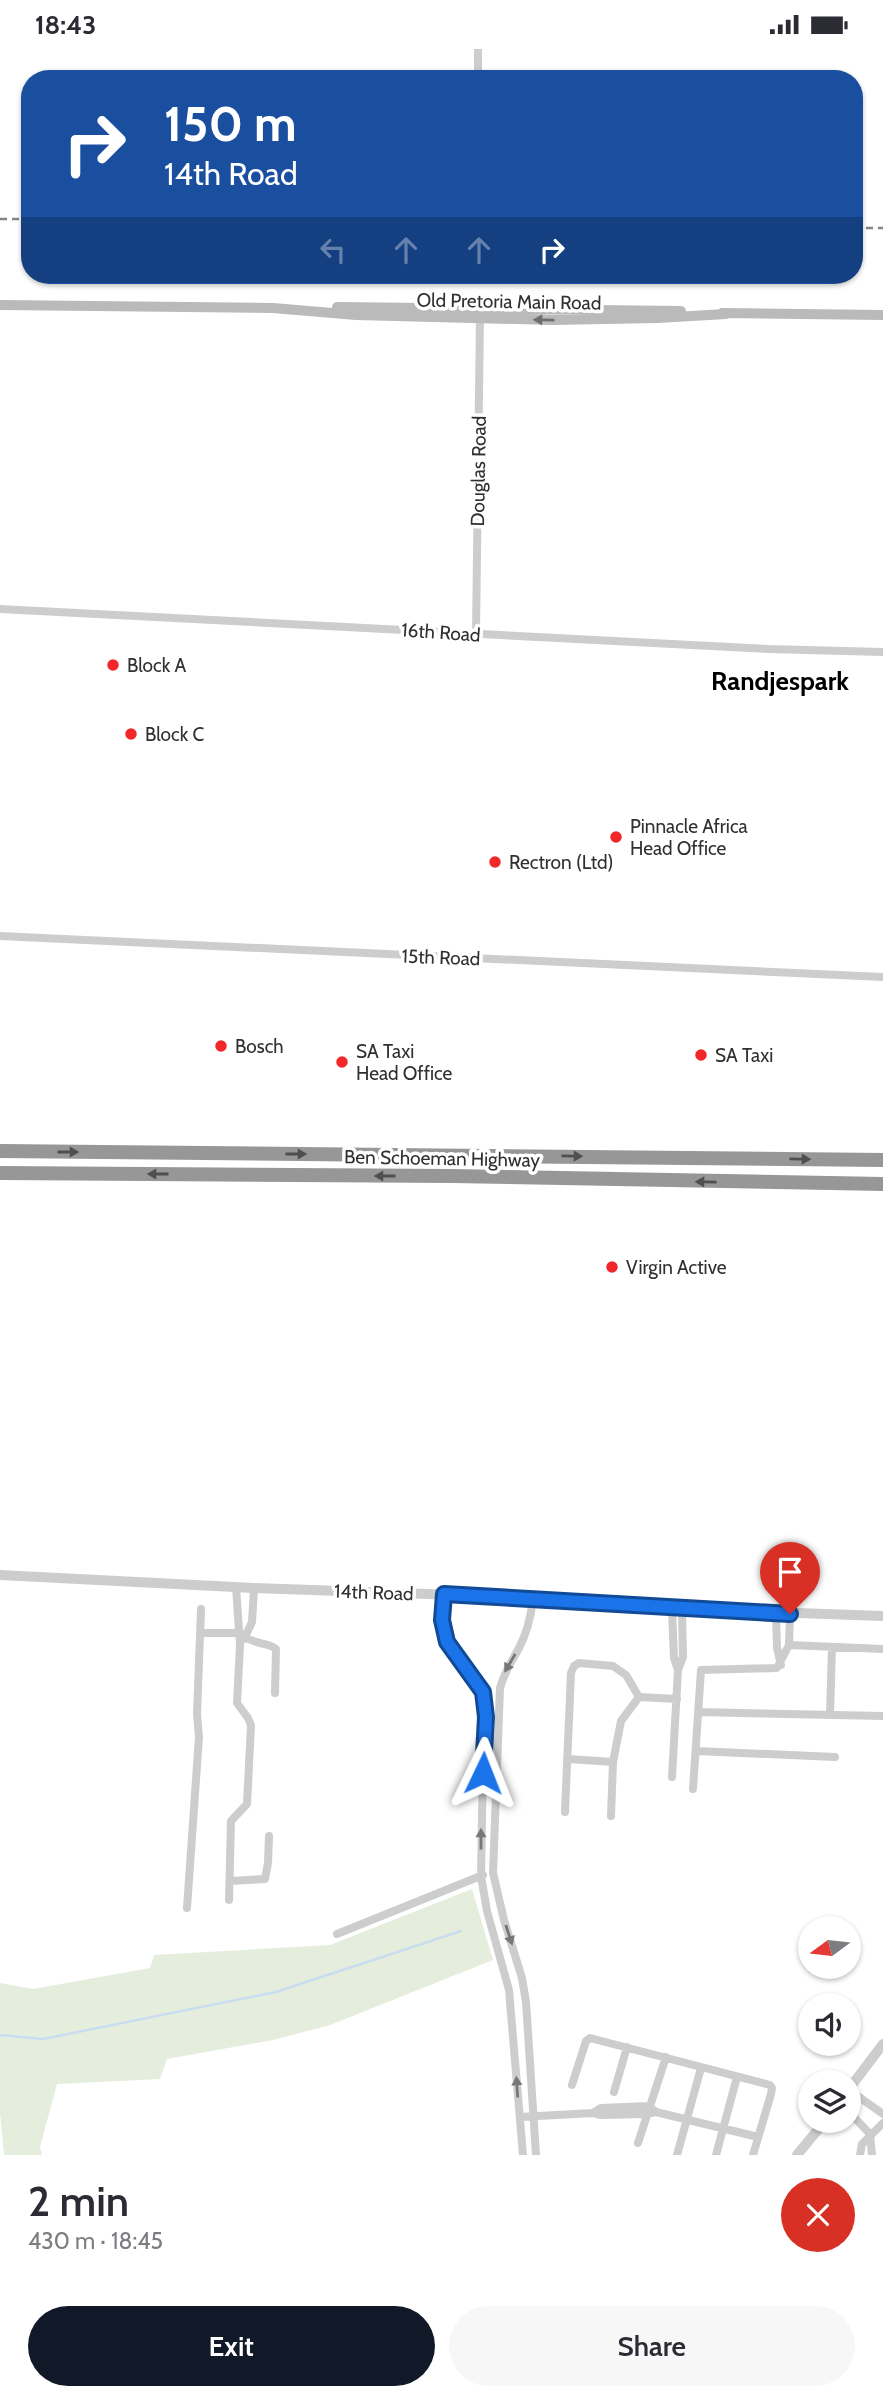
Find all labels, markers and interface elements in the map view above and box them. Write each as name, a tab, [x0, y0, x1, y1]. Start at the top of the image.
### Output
text: 18:43	[35, 9, 96, 41]
text: 150 m	[164, 94, 297, 153]
icon: right	[49, 98, 140, 189]
text: 14th Road	[164, 154, 298, 193]
icon: left	[314, 231, 352, 269]
icon: ahead	[387, 231, 425, 269]
icon: ahead	[460, 231, 498, 269]
icon: right	[533, 231, 571, 269]
street label: Old Pretoria Main Road	[416, 288, 602, 315]
one-way arrow	[532, 314, 554, 326]
street label: Douglas Road	[466, 416, 491, 526]
street label: 16th Road	[401, 618, 481, 647]
place label: Block A	[127, 654, 186, 677]
marker: Block A	[105, 657, 121, 673]
district label: Randjespark	[711, 665, 849, 697]
place label: Block C	[145, 723, 204, 746]
marker: Block C	[123, 726, 139, 742]
place label: Pinnacle Africa Head Office	[630, 815, 748, 860]
marker: Pinnacle Africa Head Office	[608, 829, 624, 845]
place label: Rectron (Ltd)	[509, 851, 614, 874]
marker: Rectron (Ltd)	[487, 854, 503, 870]
street label: 15th Road	[401, 945, 481, 970]
place label: Bosch	[235, 1035, 284, 1058]
marker: Bosch	[213, 1038, 229, 1054]
place label: SA Taxi Head Office	[356, 1040, 452, 1085]
place label: SA Taxi	[715, 1044, 773, 1067]
marker: SA Taxi	[693, 1047, 709, 1063]
marker: SA Taxi Head Office	[334, 1054, 350, 1070]
street label: Ben Schoeman Highway	[344, 1145, 540, 1172]
one-way arrow	[57, 1146, 79, 1158]
one-way arrow	[285, 1148, 307, 1160]
one-way arrow	[561, 1150, 583, 1162]
one-way arrow	[789, 1153, 811, 1165]
one-way arrow	[147, 1168, 169, 1180]
one-way arrow	[374, 1170, 396, 1182]
one-way arrow	[695, 1176, 717, 1187]
place label: Virgin Active	[626, 1256, 727, 1279]
marker: Virgin Active	[604, 1259, 620, 1275]
pin	[760, 1542, 820, 1614]
icon: arrive	[771, 1553, 809, 1591]
street label: 14th Road	[334, 1580, 414, 1605]
one-way arrow	[504, 1653, 516, 1672]
position arrow	[446, 1736, 520, 1810]
one-way arrow	[475, 1828, 487, 1850]
north arrow	[798, 1916, 861, 1979]
map controls	[798, 1916, 861, 2133]
one-way arrow	[504, 1925, 514, 1946]
button: sound	[798, 1993, 861, 2056]
button: layers	[798, 2070, 861, 2133]
one-way arrow	[511, 2076, 522, 2098]
text: 2 min	[28, 2175, 129, 2227]
button: close	[781, 2178, 855, 2252]
text: 430 m · 18:45	[28, 2227, 163, 2255]
button: Exit	[28, 2306, 435, 2386]
button: Share	[449, 2306, 855, 2386]

